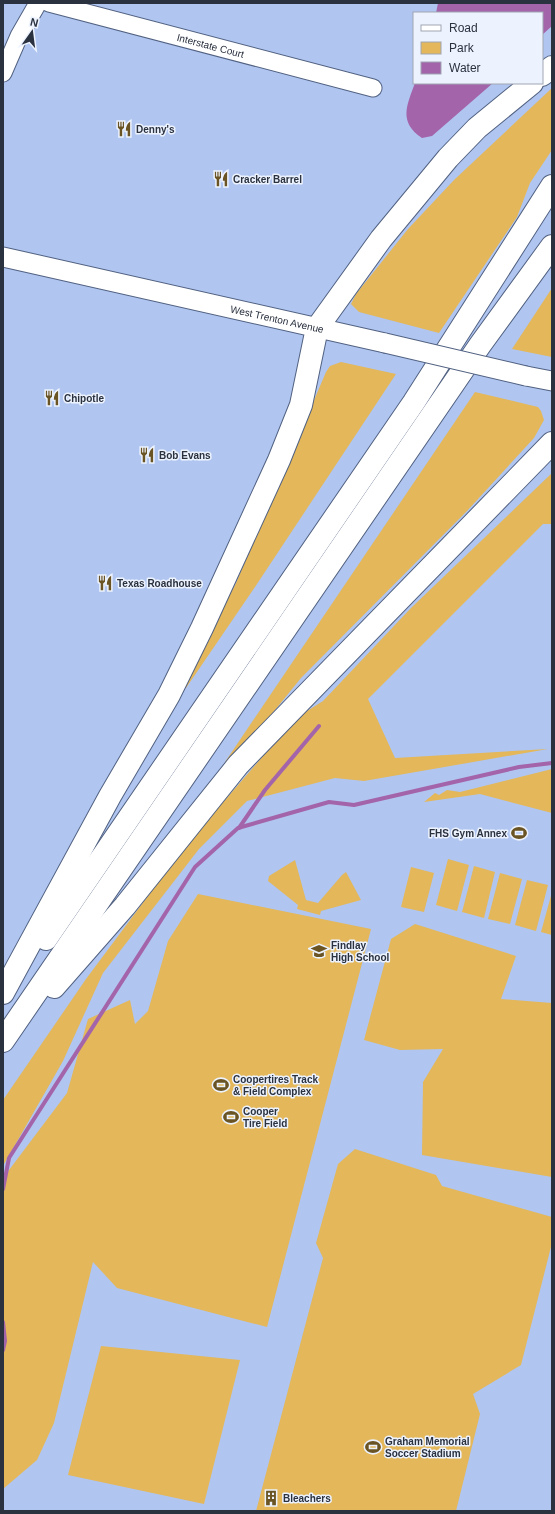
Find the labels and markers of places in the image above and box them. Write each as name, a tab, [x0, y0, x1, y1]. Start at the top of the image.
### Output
restaurant icon: Denny's	[115, 120, 133, 138]
place label: Denny's	[136, 124, 175, 135]
restaurant icon: Cracker Barrel	[212, 170, 230, 188]
place label: Cracker Barrel	[233, 174, 302, 185]
restaurant icon: Chipotle	[43, 389, 61, 407]
place label: Chipotle	[64, 393, 104, 404]
restaurant icon: Bob Evans	[138, 446, 156, 464]
place label: Bob Evans	[159, 450, 211, 461]
restaurant icon: Texas Roadhouse	[96, 574, 114, 592]
place label: Texas Roadhouse	[117, 578, 202, 589]
sports icon: FHS Gym Annex	[510, 824, 528, 842]
place label: FHS Gym Annex	[429, 828, 507, 839]
place label: Findlay High School	[331, 940, 390, 963]
school or university icon: Findlay High School	[310, 942, 328, 960]
place label: Coopertires Track & Field Complex	[233, 1074, 318, 1097]
sports icon: Coopertires Track & Field Complex	[212, 1076, 230, 1094]
place label: Cooper Tire Field	[243, 1106, 287, 1129]
sports icon: Cooper Tire Field	[222, 1108, 240, 1126]
place label: Graham Memorial Soccer Stadium	[385, 1436, 470, 1459]
sports icon: Graham Memorial Soccer Stadium	[364, 1438, 382, 1456]
building icon: Bleachers	[262, 1489, 280, 1507]
place label: Bleachers	[283, 1493, 331, 1504]

